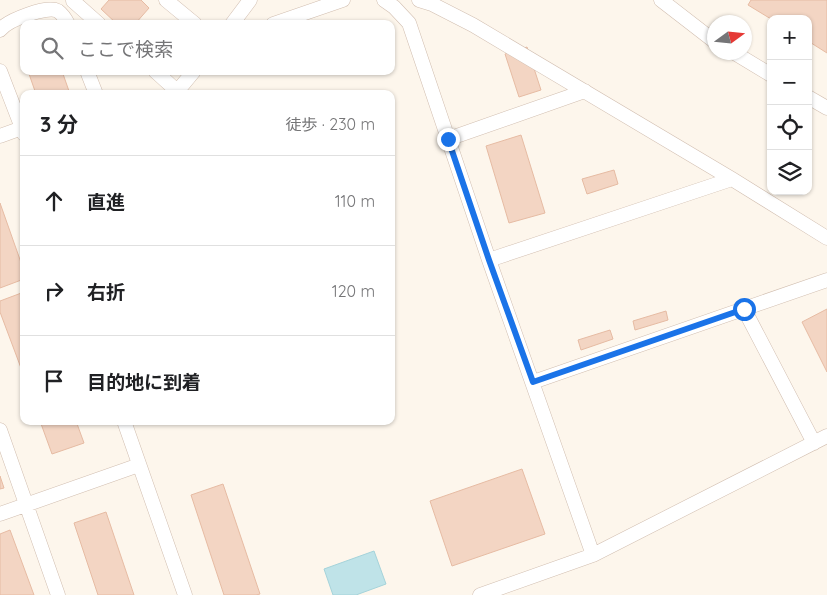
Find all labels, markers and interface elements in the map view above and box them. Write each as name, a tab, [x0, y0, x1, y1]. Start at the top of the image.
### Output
north arrow	[707, 15, 752, 60]
map controls	[767, 15, 812, 195]
button: +	[767, 15, 812, 60]
search box	[20, 20, 395, 75]
icon: search	[38, 34, 66, 62]
text: ここで検索	[78, 37, 173, 61]
button: −	[767, 60, 812, 105]
button: locate	[767, 105, 812, 150]
text: 3 分	[40, 111, 78, 137]
text: 徒歩 · 230 m	[285, 114, 375, 134]
route end	[437, 128, 460, 151]
button: layers	[767, 150, 812, 195]
icon: ahead	[40, 187, 68, 215]
text: 直進	[87, 190, 125, 214]
text: 110 m	[335, 191, 375, 211]
icon: right	[40, 277, 68, 305]
text: 右折	[87, 280, 125, 304]
text: 120 m	[332, 281, 375, 301]
route start	[733, 298, 756, 321]
icon: arrive	[40, 367, 68, 395]
text: 目的地に到着	[87, 370, 201, 394]

